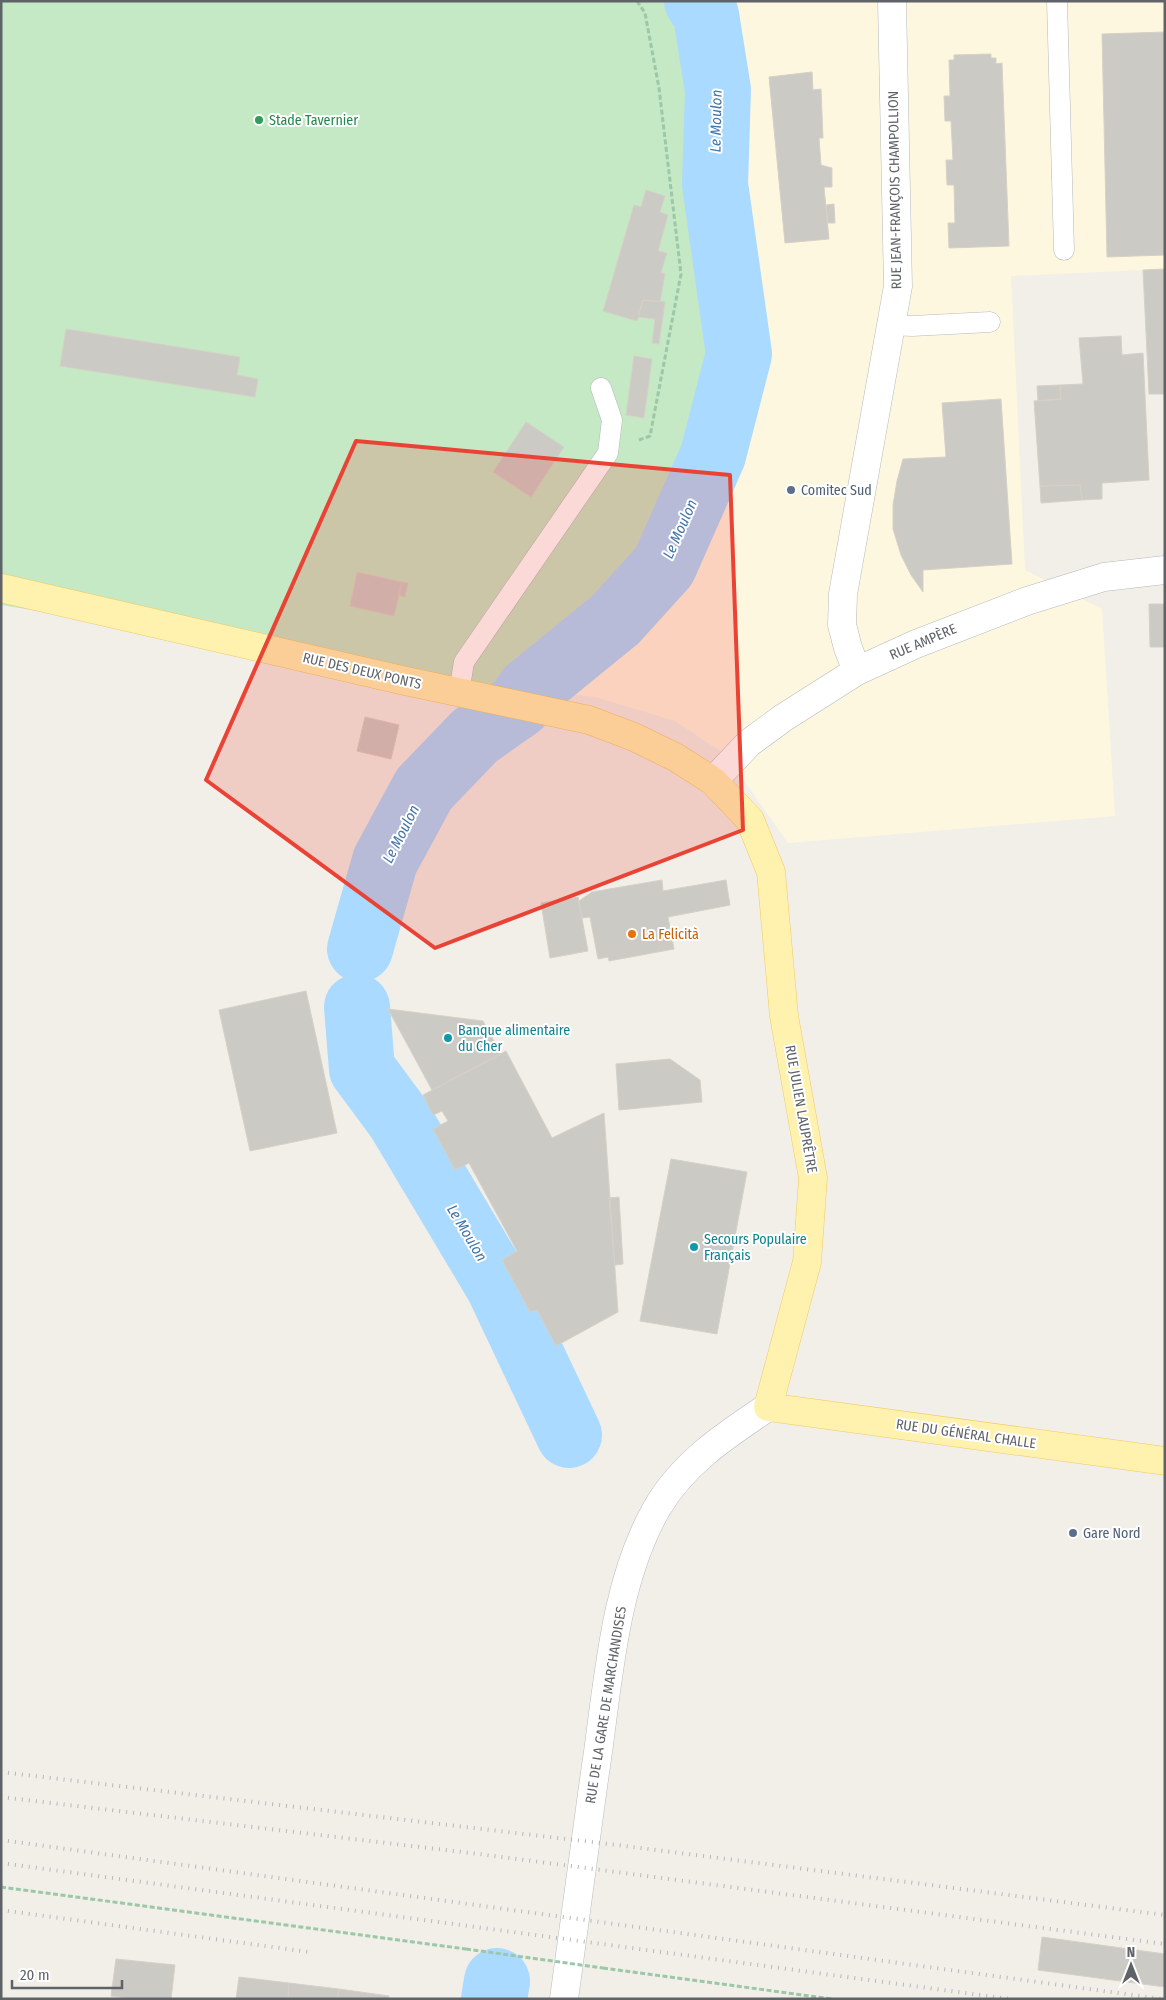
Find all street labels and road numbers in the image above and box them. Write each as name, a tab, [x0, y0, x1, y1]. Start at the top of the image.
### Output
street label: RUE JEAN-FRANÇOIS CHAMPOLLION	[885, 91, 905, 289]
street label: RUE AMPÈRE	[887, 619, 959, 664]
street label: RUE DES DEUX PONTS	[301, 649, 423, 693]
street label: RUE JULIEN LAUPRÊTRE	[781, 1043, 822, 1175]
street label: RUE DU GÉNÉRAL CHALLE	[895, 1415, 1038, 1452]
street label: RUE DE LA GARE DE MARCHANDISES	[582, 1605, 630, 1805]

